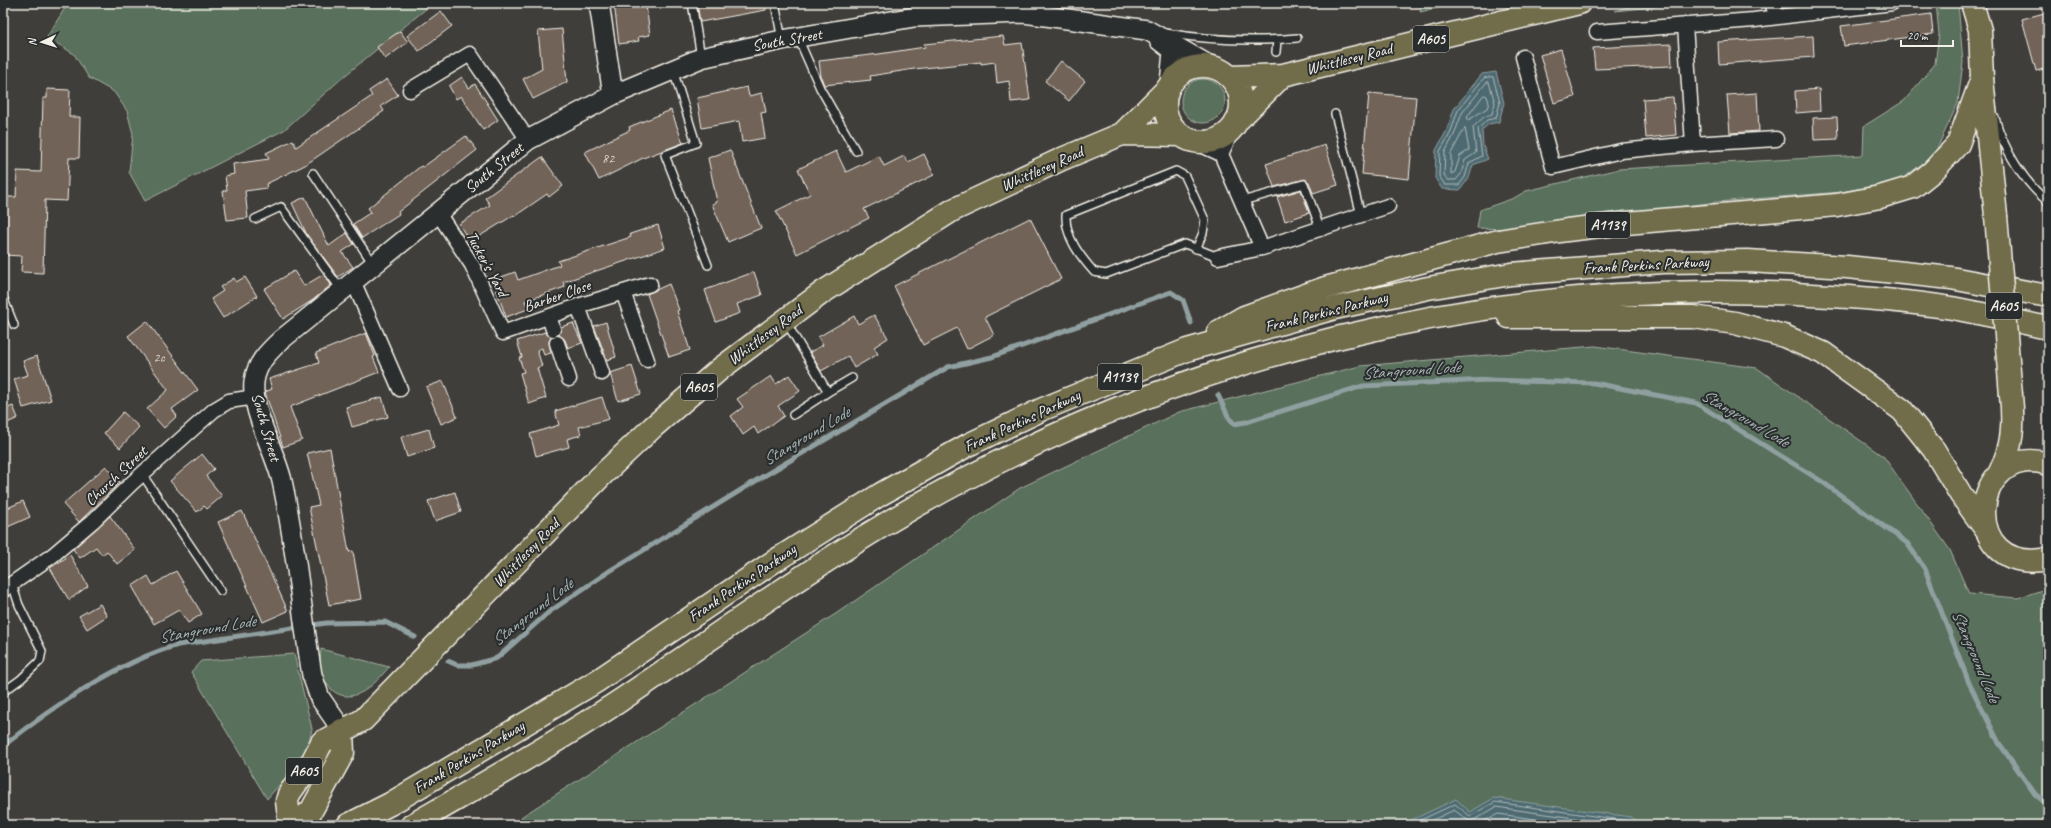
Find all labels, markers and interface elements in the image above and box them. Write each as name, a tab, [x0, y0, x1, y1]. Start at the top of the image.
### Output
north arrow	[22, 22, 62, 62]
scale bar	[1901, 22, 1953, 48]
street label: South Street	[751, 24, 825, 56]
road number: A605	[1413, 26, 1449, 52]
text: 20 m	[1907, 28, 1929, 44]
text: N	[25, 37, 39, 47]
street label: Whittlesey Road	[1304, 38, 1397, 79]
street label: South Street	[460, 137, 529, 198]
street label: Whittlesey Road	[998, 141, 1089, 196]
house number: 82	[602, 150, 616, 167]
road number: A1139	[1586, 212, 1630, 238]
street label: Tucker's Yard	[461, 228, 514, 303]
street label: Frank Perkins Parkway	[1583, 252, 1711, 278]
street label: Barber Close	[521, 275, 595, 317]
street label: Frank Perkins Parkway	[1263, 287, 1391, 337]
road number: A605	[1986, 293, 2022, 319]
street label: Whittlesey Road	[724, 299, 808, 369]
house number: 2c	[153, 349, 166, 366]
water label: Stanground Lode	[1362, 356, 1463, 384]
road number: A1139	[1098, 364, 1142, 390]
road number: A605	[681, 374, 717, 400]
water label: Stanground Lode	[1697, 384, 1795, 453]
street label: Frank Perkins Parkway	[961, 385, 1085, 457]
street label: South Street	[247, 391, 286, 465]
water label: Stanground Lode	[759, 401, 855, 470]
street label: Church Street	[80, 441, 153, 510]
street label: Whittlesey Road	[488, 513, 566, 591]
street label: Frank Perkins Parkway	[684, 539, 801, 626]
water label: Stanground Lode	[487, 572, 579, 650]
water label: Stanground Lode	[1947, 607, 2006, 707]
water label: Stanground Lode	[157, 610, 259, 648]
street label: Frank Perkins Parkway	[410, 715, 529, 798]
road number: A605	[286, 758, 322, 784]

